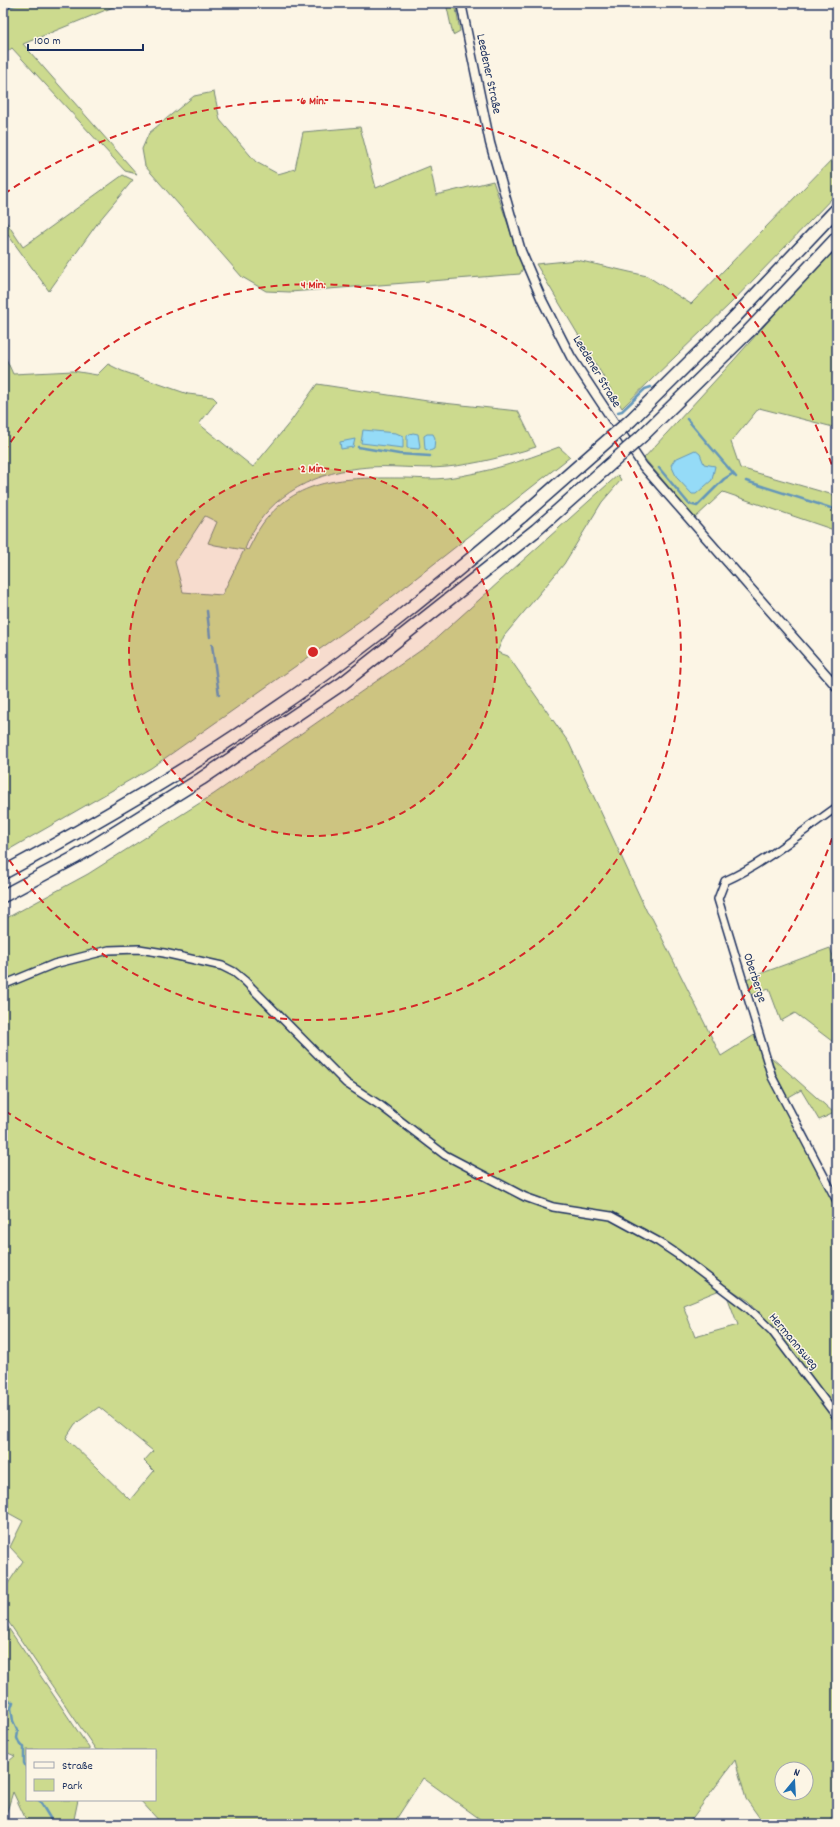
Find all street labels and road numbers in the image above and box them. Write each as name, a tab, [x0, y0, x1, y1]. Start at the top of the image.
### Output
street label: Leedener Straße	[470, 32, 506, 116]
street label: Leedener Straße	[567, 332, 625, 412]
street label: Oberberge	[737, 951, 771, 1006]
street label: Hermannsweg	[763, 1309, 823, 1375]

